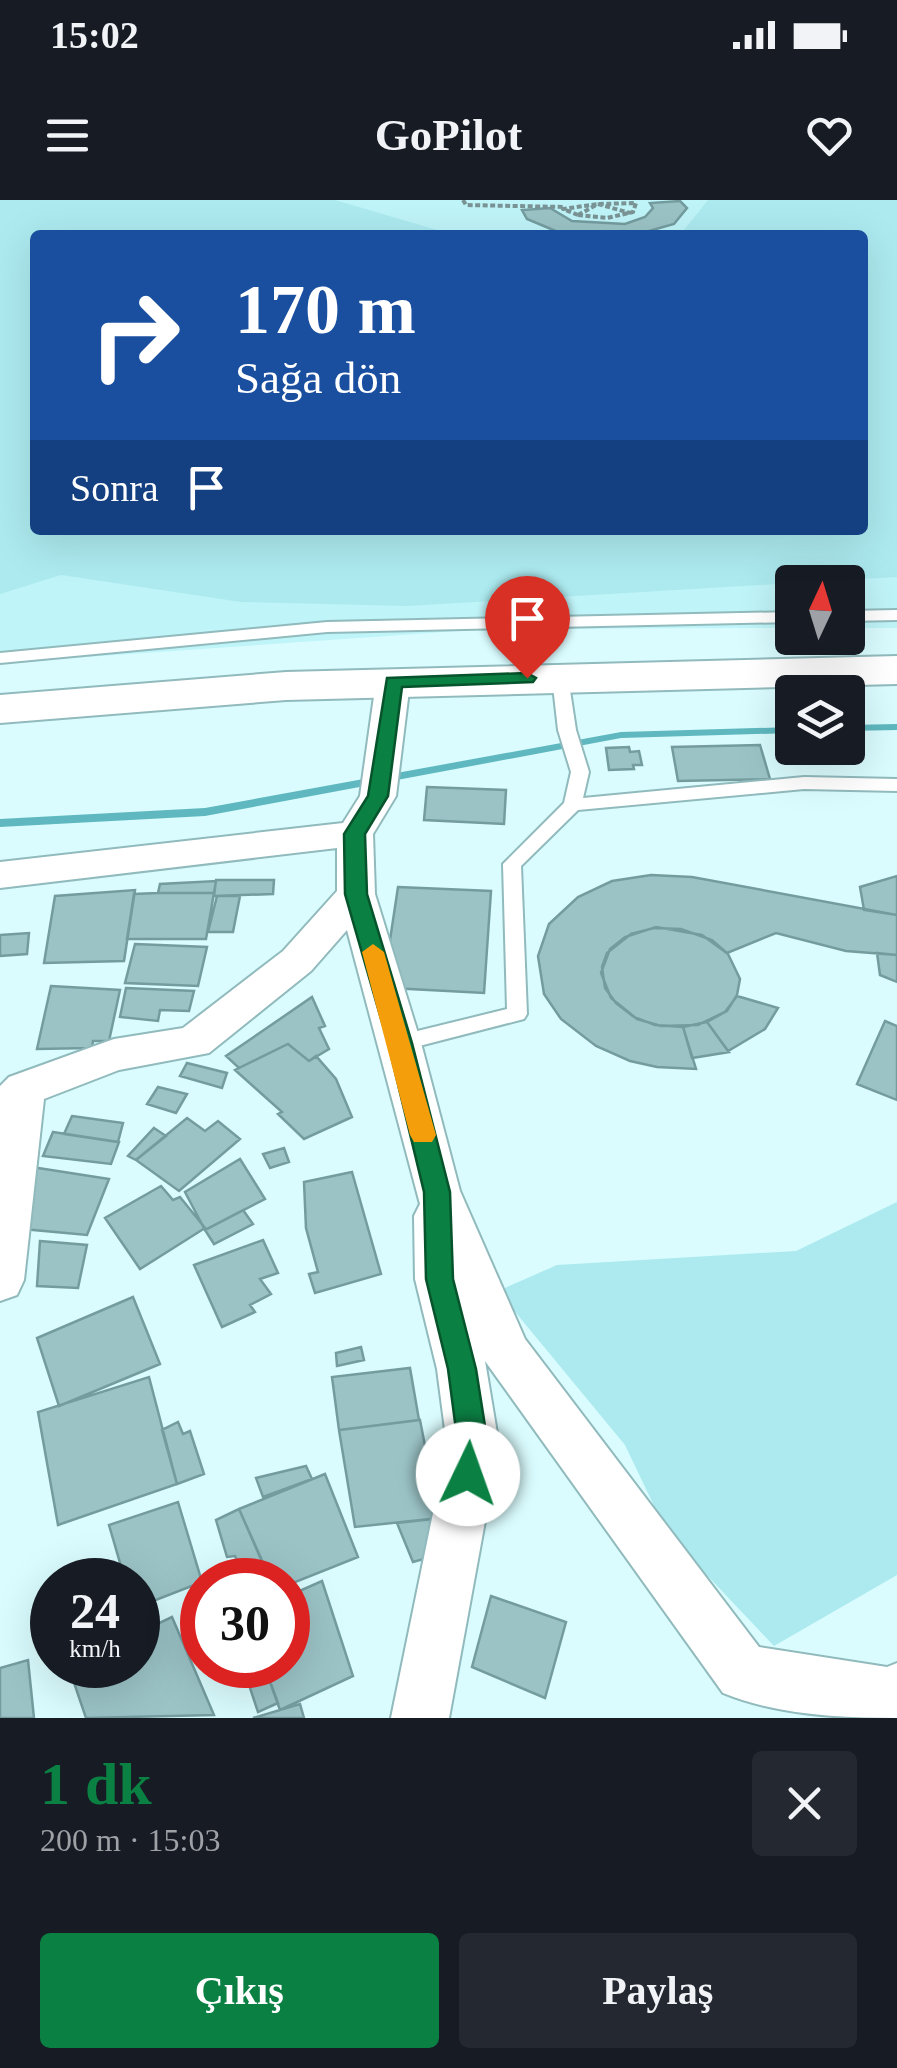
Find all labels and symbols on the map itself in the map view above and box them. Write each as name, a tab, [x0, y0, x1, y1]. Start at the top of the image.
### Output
north arrow	[775, 565, 865, 655]
pin	[485, 576, 570, 679]
position arrow	[416, 1422, 520, 1526]
speed limit sign: 30	[180, 1558, 310, 1688]

